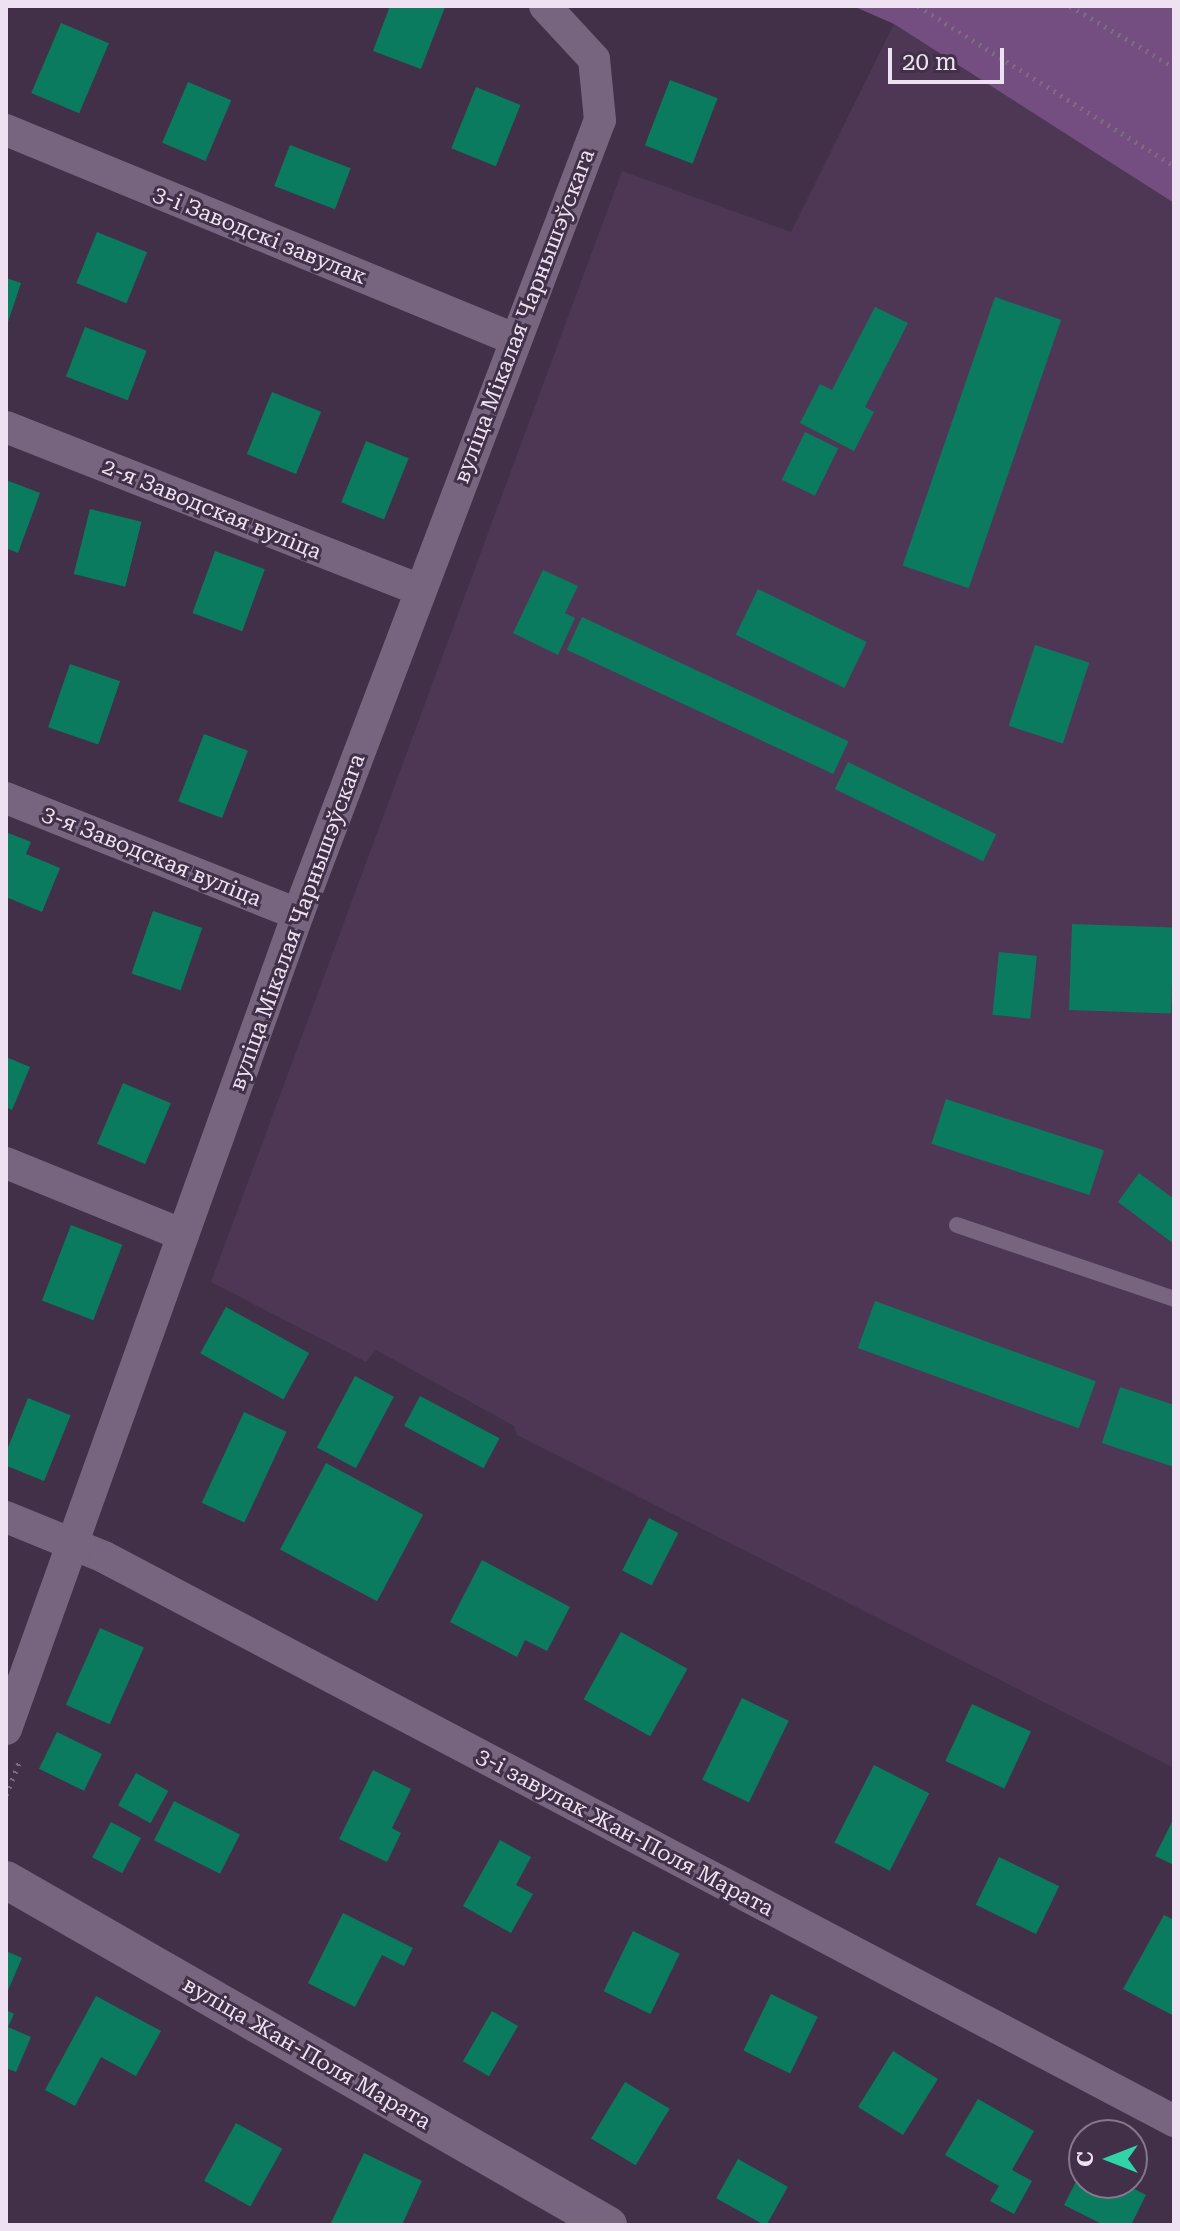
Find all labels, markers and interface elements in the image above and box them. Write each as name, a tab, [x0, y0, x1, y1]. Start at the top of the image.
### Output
scale bar	[892, 32, 1008, 82]
text: 20 m	[902, 48, 957, 76]
street label: вуліца Мікалая Чарнышэўскага	[448, 145, 600, 487]
street label: 3-і Заводскі завулак	[149, 180, 371, 290]
street label: 2-я Заводская вуліца	[99, 453, 325, 565]
street label: вуліца Мікалая Чарнышэўскага	[224, 750, 370, 1094]
street label: 3-я Заводская вуліца	[39, 800, 265, 912]
street label: 3-і завулак Жан-Поля Марата	[472, 1742, 778, 1922]
street label: вуліца Жан-Поля Марата	[178, 1971, 436, 2135]
north arrow	[1068, 2119, 1148, 2199]
text: С	[1073, 2151, 1098, 2167]

